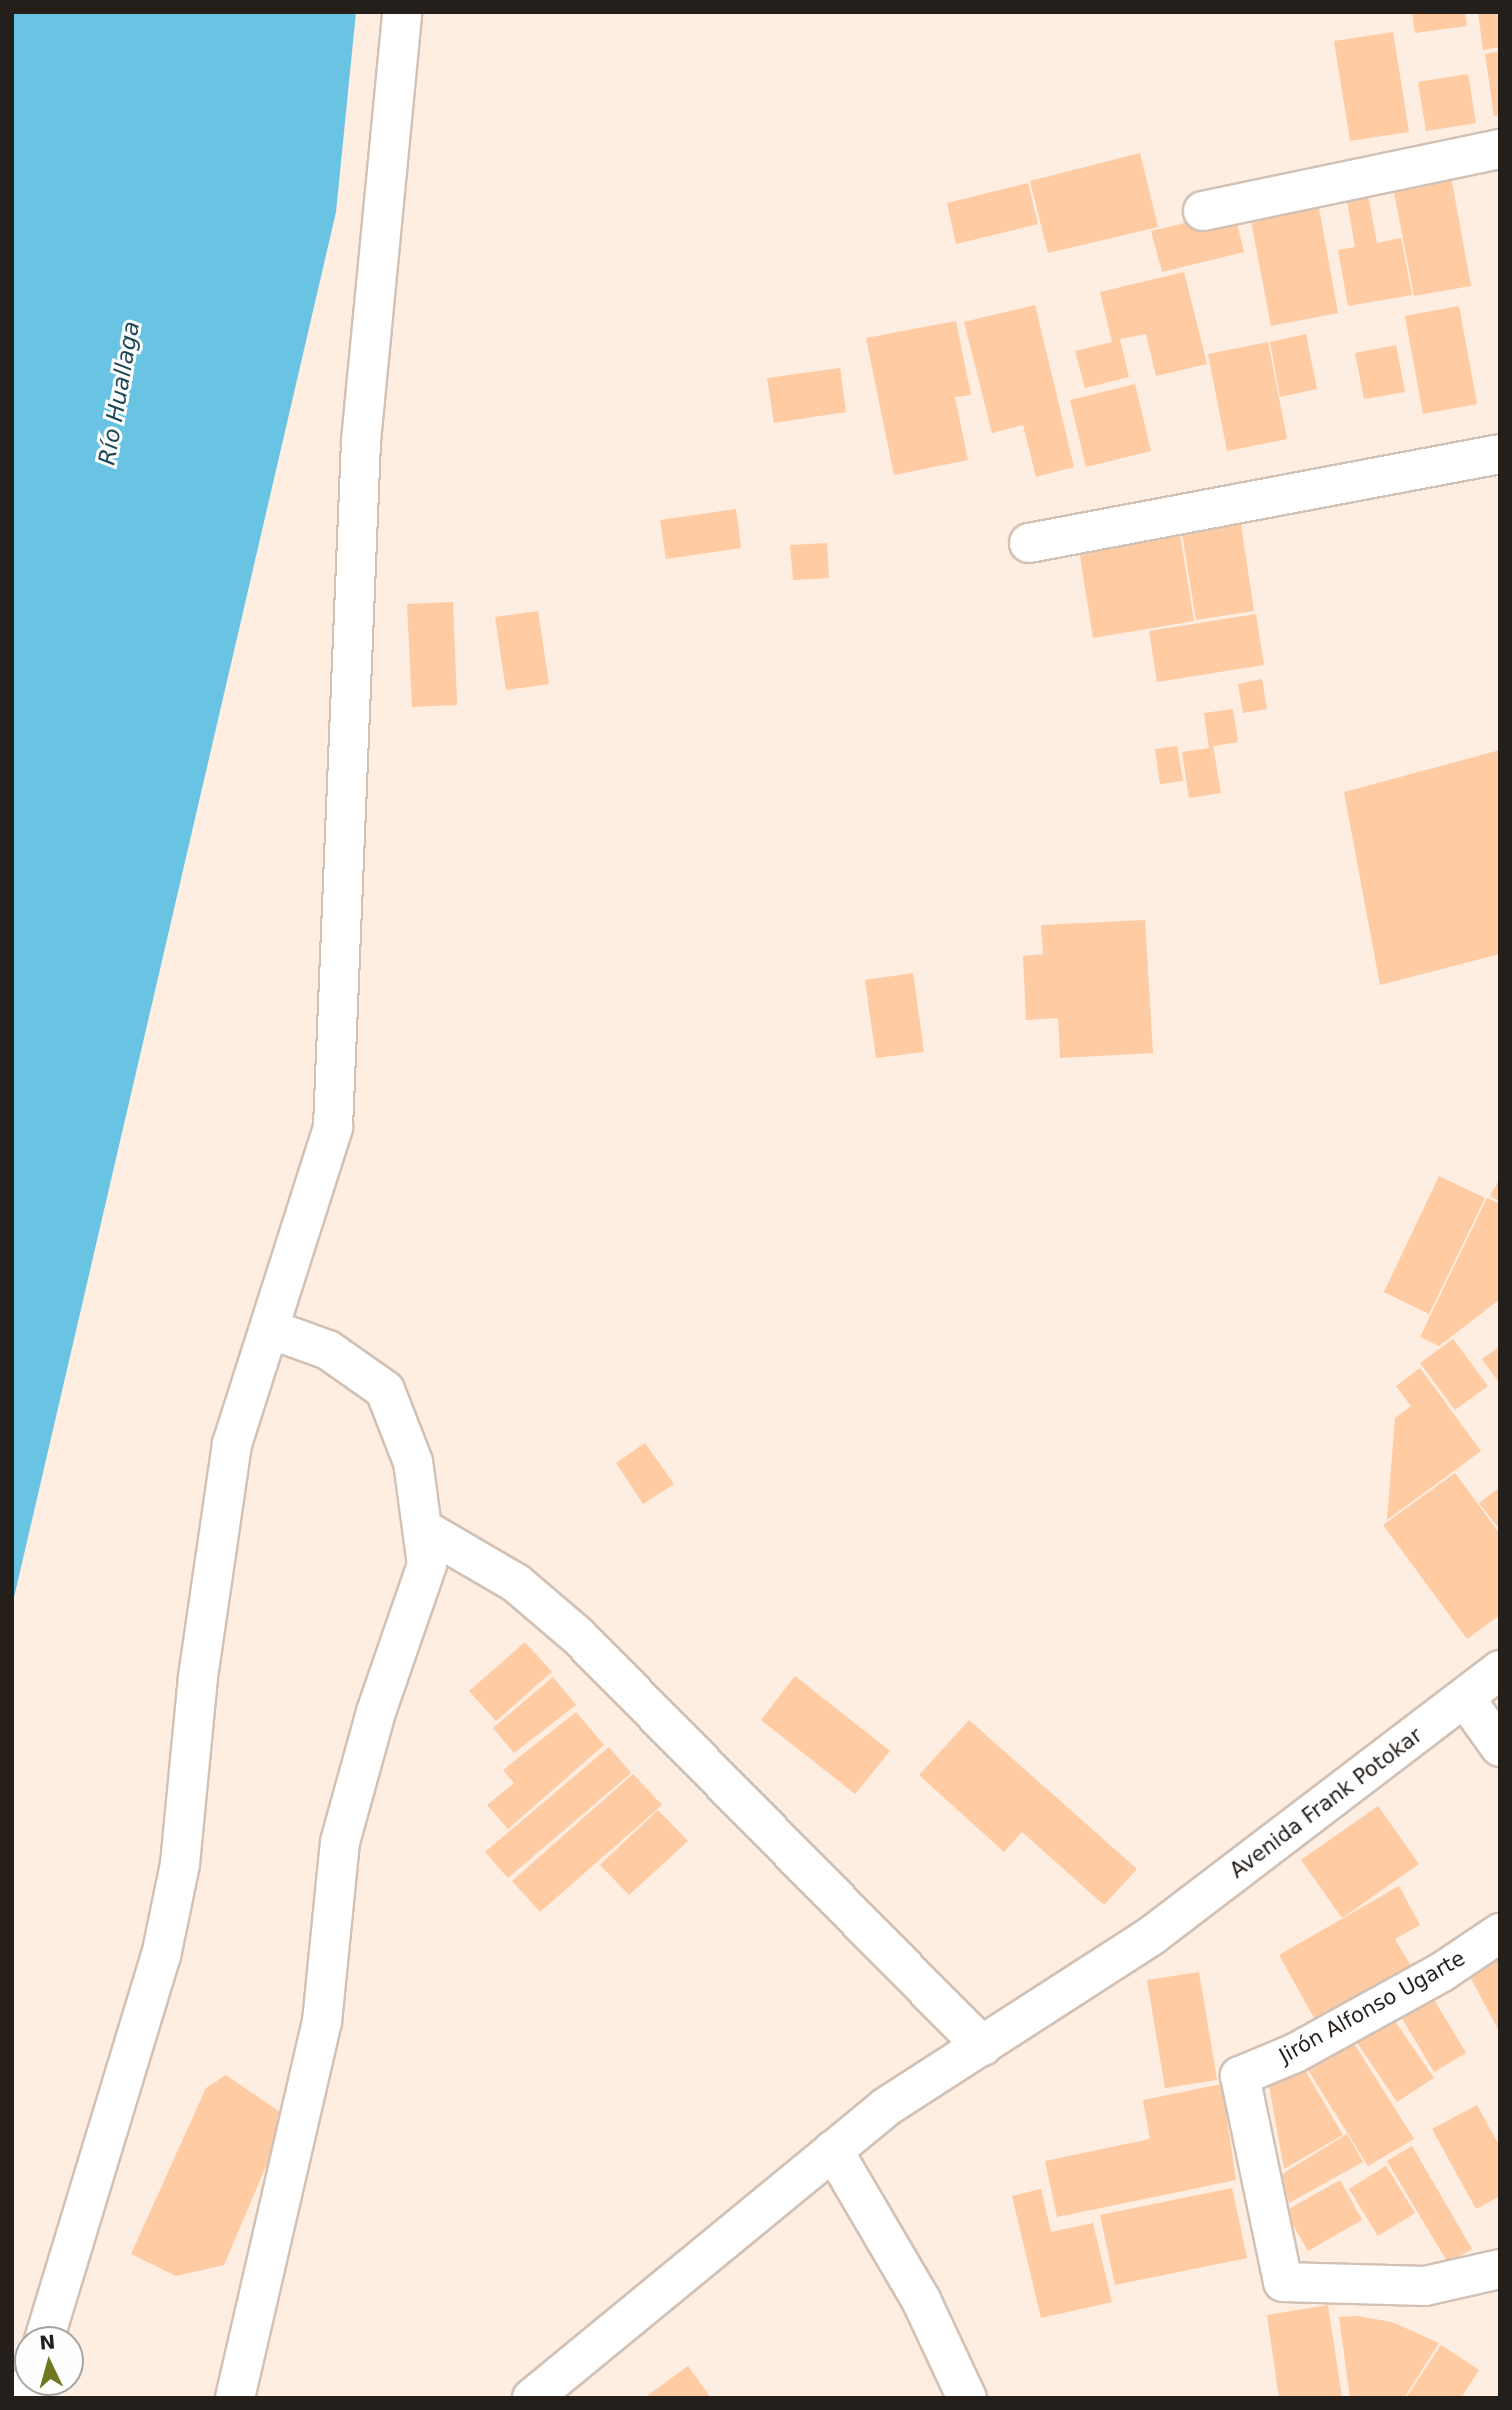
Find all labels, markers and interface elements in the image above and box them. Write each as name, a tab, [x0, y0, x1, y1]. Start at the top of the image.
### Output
water label: Río Huallaga	[93, 319, 145, 467]
street label: Avenida Frank Potokar	[1225, 1723, 1427, 1883]
street label: Jirón Alfonso Ugarte	[1275, 1945, 1469, 2069]
north arrow	[14, 2326, 84, 2396]
text: N	[38, 2330, 56, 2354]

